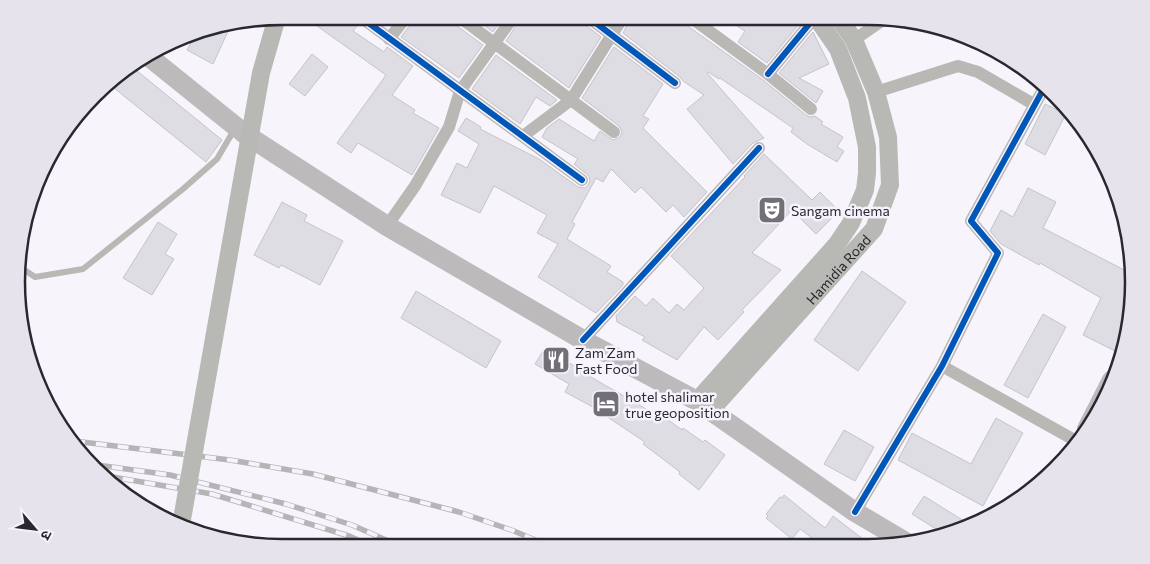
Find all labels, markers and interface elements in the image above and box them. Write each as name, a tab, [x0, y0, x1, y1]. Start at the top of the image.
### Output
theatre icon: Sangam cinema	[757, 195, 787, 225]
place label: Sangam cinema	[791, 202, 890, 219]
street label: Hamidia Road	[802, 231, 874, 308]
place label: Zam Zam Fast Food	[575, 344, 637, 377]
restaurant icon: Zam Zam Fast Food	[541, 345, 571, 375]
place label: hotel shalimar true geoposition	[625, 388, 730, 421]
hotel icon: hotel shalimar true geoposition	[591, 389, 621, 419]
north arrow	[10, 504, 60, 554]
text: उ	[37, 528, 56, 544]

